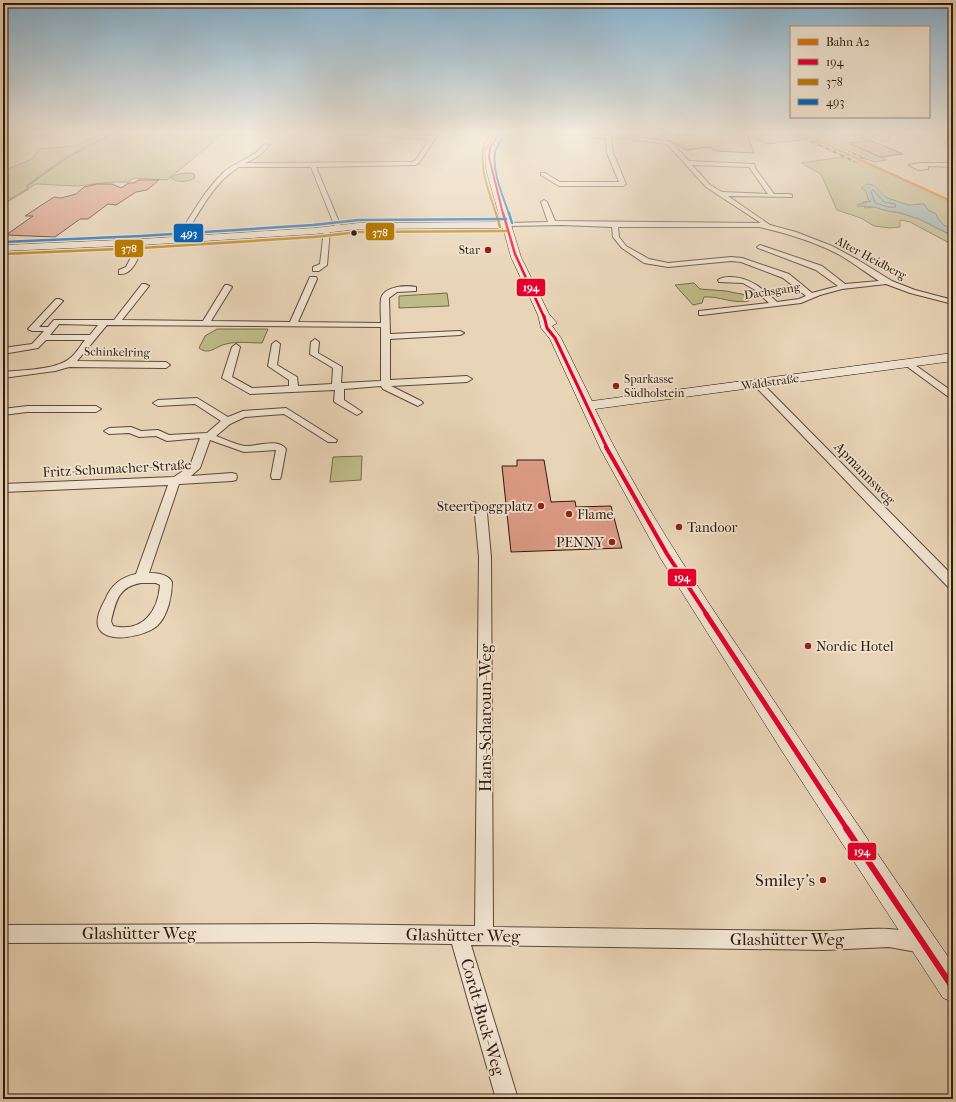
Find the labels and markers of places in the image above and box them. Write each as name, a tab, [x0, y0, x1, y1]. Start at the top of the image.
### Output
unlabelled marker	[349, 228, 359, 238]
place label: Star	[459, 243, 481, 257]
marker: Star	[483, 245, 493, 255]
place label: Sparkasse Südholstein	[624, 372, 685, 400]
marker: Sparkasse Südholstein	[611, 381, 621, 391]
place label: Steertpoggplatz	[437, 498, 533, 515]
marker: Steertpoggplatz	[536, 501, 546, 511]
place label: Flame	[577, 506, 614, 523]
marker: Flame	[564, 509, 574, 519]
place label: Tandoor	[687, 519, 738, 536]
marker: Tandoor	[674, 522, 684, 532]
place label: PENNY	[556, 534, 604, 551]
marker: PENNY	[607, 537, 617, 547]
place label: Nordic Hotel	[816, 638, 894, 655]
marker: Nordic Hotel	[803, 641, 813, 651]
place label: Smiley's	[755, 870, 815, 890]
marker: Smiley's	[818, 875, 828, 885]

